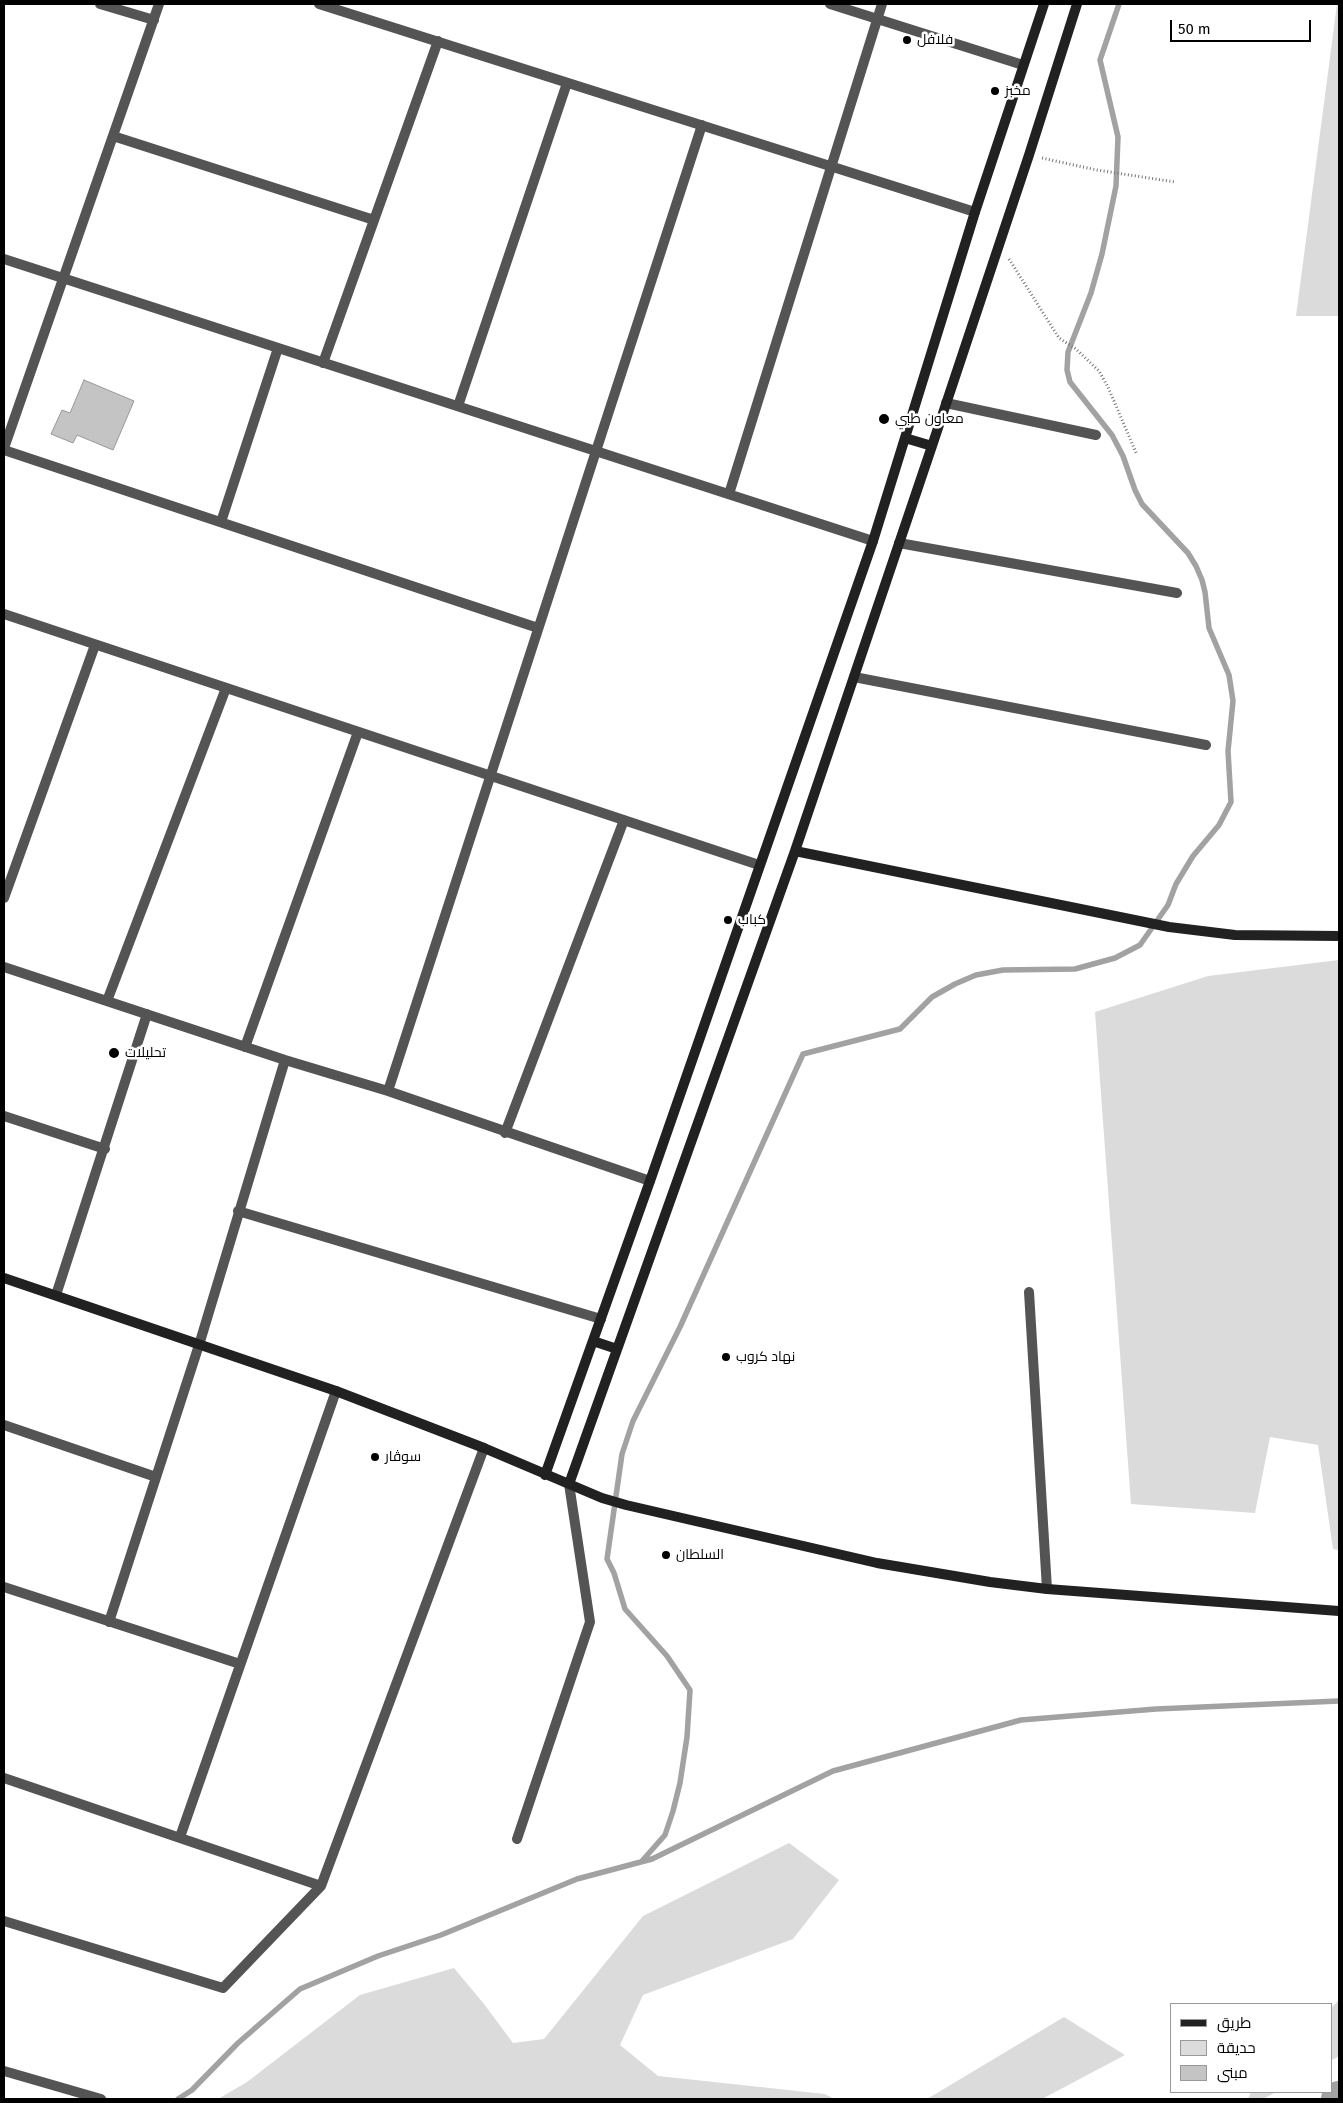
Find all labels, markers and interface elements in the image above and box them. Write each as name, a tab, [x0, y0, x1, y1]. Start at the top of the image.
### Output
scale bar	[1173, 10, 1314, 42]
text: 50 m	[1178, 20, 1211, 38]
place label: فلافل	[917, 32, 953, 48]
marker: فلافل	[901, 34, 913, 46]
place label: مخبز	[1005, 83, 1031, 99]
marker: مخبز	[989, 85, 1001, 97]
place label: معاون طبي	[895, 411, 964, 427]
marker: معاون طبي	[877, 412, 891, 426]
place label: كباب	[738, 912, 766, 928]
marker: كباب	[722, 914, 734, 926]
place label: تحلیلات	[125, 1045, 166, 1061]
marker: تحلیلات	[107, 1046, 121, 1060]
place label: نهاد كروب	[736, 1349, 795, 1365]
marker: نهاد كروب	[720, 1351, 732, 1363]
place label: سوڤار	[385, 1449, 421, 1465]
marker: سوڤار	[369, 1451, 381, 1463]
place label: السلطان	[676, 1547, 724, 1563]
marker: السلطان	[660, 1549, 672, 1561]
legend	[1170, 2003, 1333, 2093]
text: طريق	[1217, 2014, 1251, 2032]
text: حديقة	[1217, 2039, 1256, 2057]
text: مبنى	[1217, 2064, 1248, 2082]

